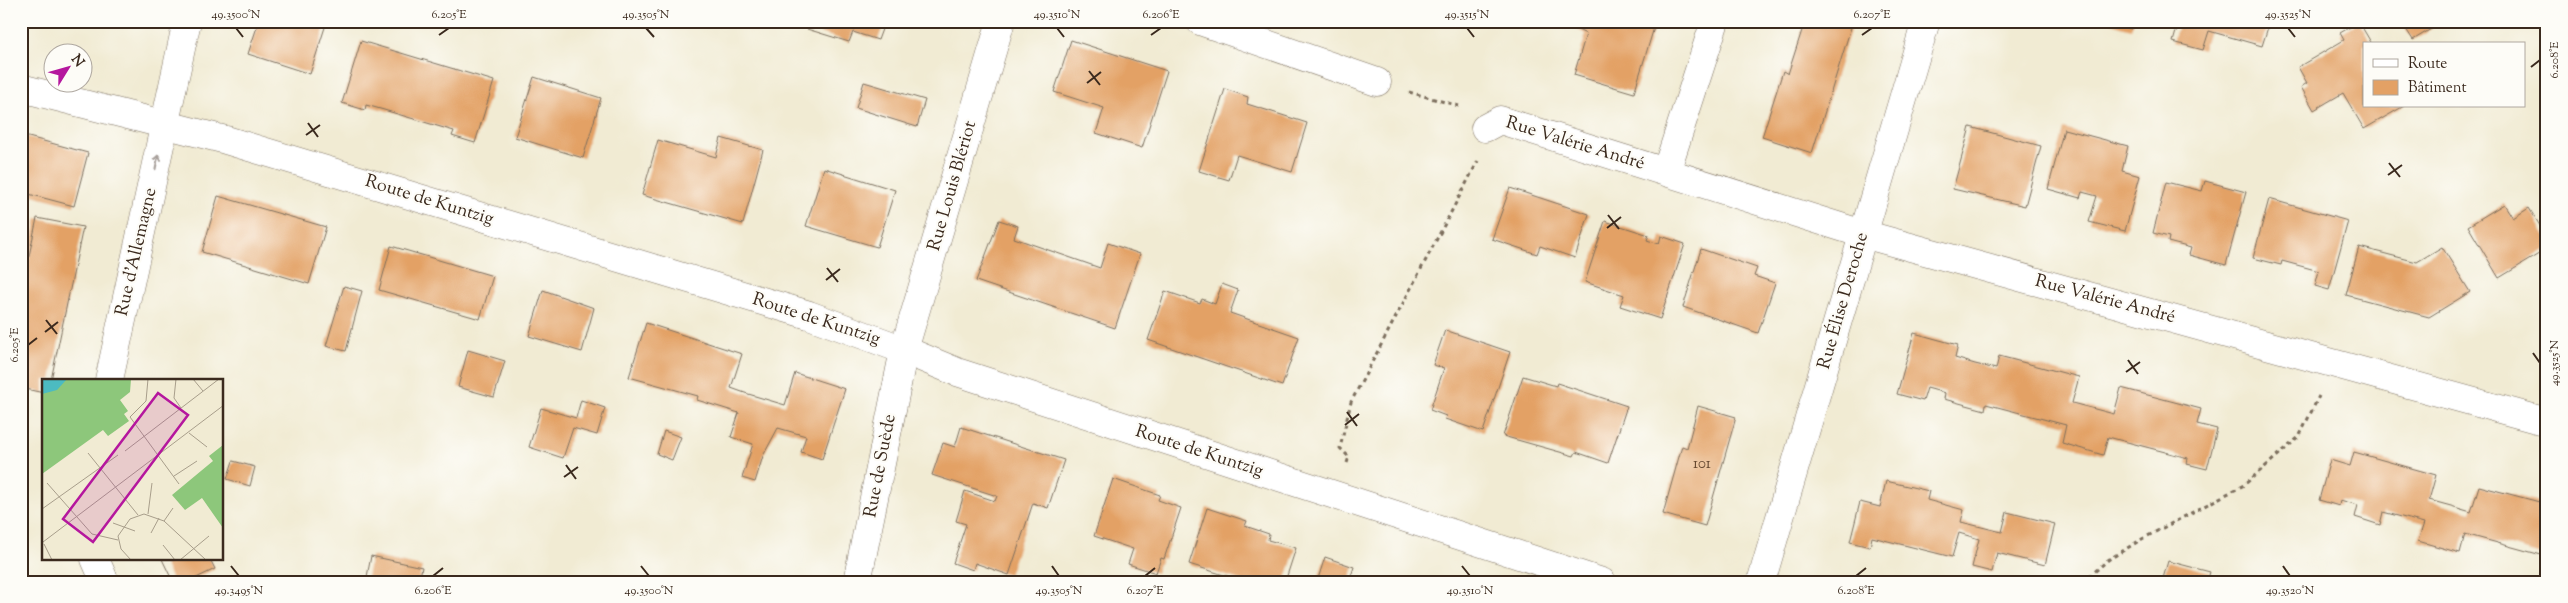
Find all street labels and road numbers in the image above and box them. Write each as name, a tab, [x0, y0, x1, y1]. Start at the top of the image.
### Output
street label: Rue Valérie André	[1502, 110, 1648, 178]
street label: Rue Louis Blériot	[922, 118, 984, 254]
street label: Route de Kuntzig	[362, 169, 497, 233]
street label: Rue d'Allemagne	[110, 185, 164, 319]
street label: Rue Élise Deroche	[1812, 229, 1876, 373]
street label: Rue Valérie André	[2032, 269, 2178, 331]
street label: Route de Kuntzig	[749, 287, 884, 353]
street label: Rue de Suède	[858, 412, 904, 520]
street label: Route de Kuntzig	[1132, 419, 1267, 485]

